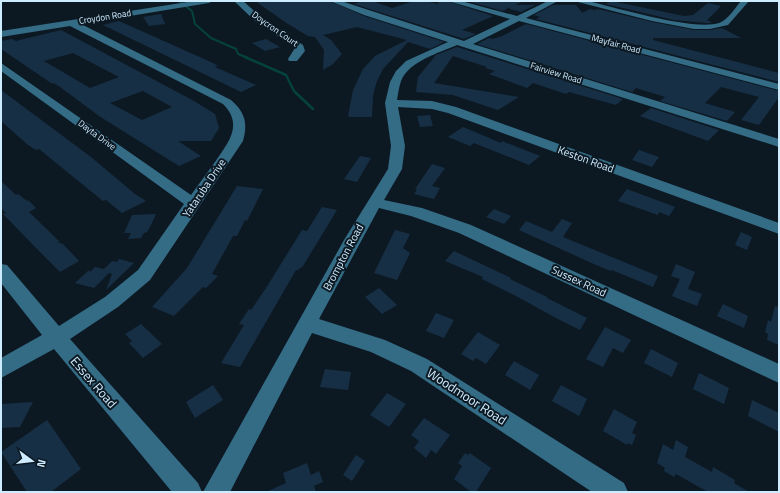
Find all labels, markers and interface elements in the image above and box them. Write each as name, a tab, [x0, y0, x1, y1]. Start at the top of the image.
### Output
street label: Croydon Road	[78, 6, 132, 27]
street label: Doycron Court	[249, 8, 302, 50]
street label: Mayfair Road	[590, 31, 642, 56]
street label: Fairview Road	[529, 59, 584, 87]
street label: Dayta Drive	[76, 116, 119, 153]
street label: Keston Road	[556, 141, 616, 177]
street label: Yataruba Drive	[178, 155, 230, 220]
street label: Brompton Road	[319, 221, 367, 293]
street label: Sussex Road	[549, 261, 609, 301]
street label: Essex Road	[66, 352, 122, 412]
street label: Woodmoor Road	[423, 363, 511, 429]
north arrow	[12, 441, 52, 481]
text: N	[33, 458, 50, 469]

